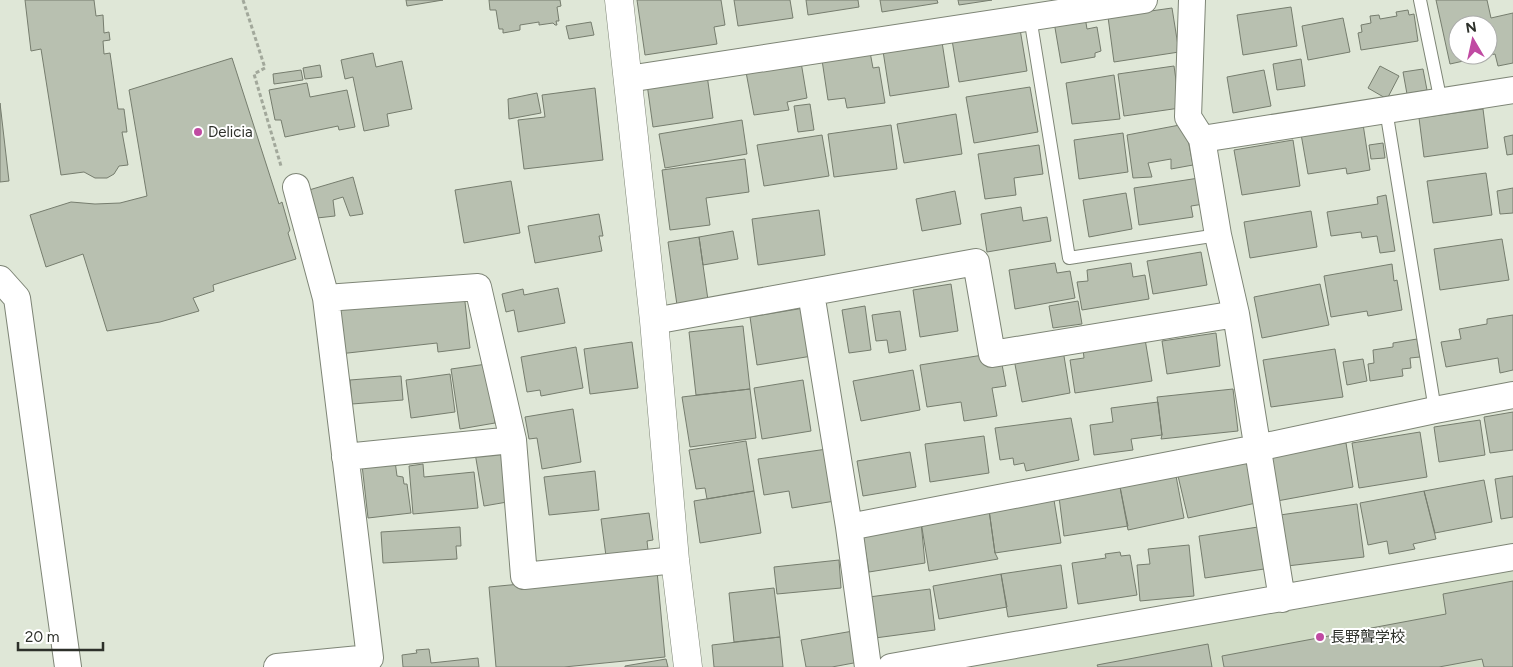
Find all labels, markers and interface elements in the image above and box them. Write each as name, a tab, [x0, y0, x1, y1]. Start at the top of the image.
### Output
north arrow	[1448, 15, 1498, 65]
text: N	[1464, 18, 1478, 37]
place label: Delicia	[208, 123, 253, 141]
marker: Delicia	[192, 126, 204, 138]
scale bar	[18, 620, 102, 652]
text: 20 m	[25, 628, 59, 646]
place label: 長野聾学校	[1330, 628, 1405, 646]
marker: 長野聾学校	[1314, 631, 1326, 643]

